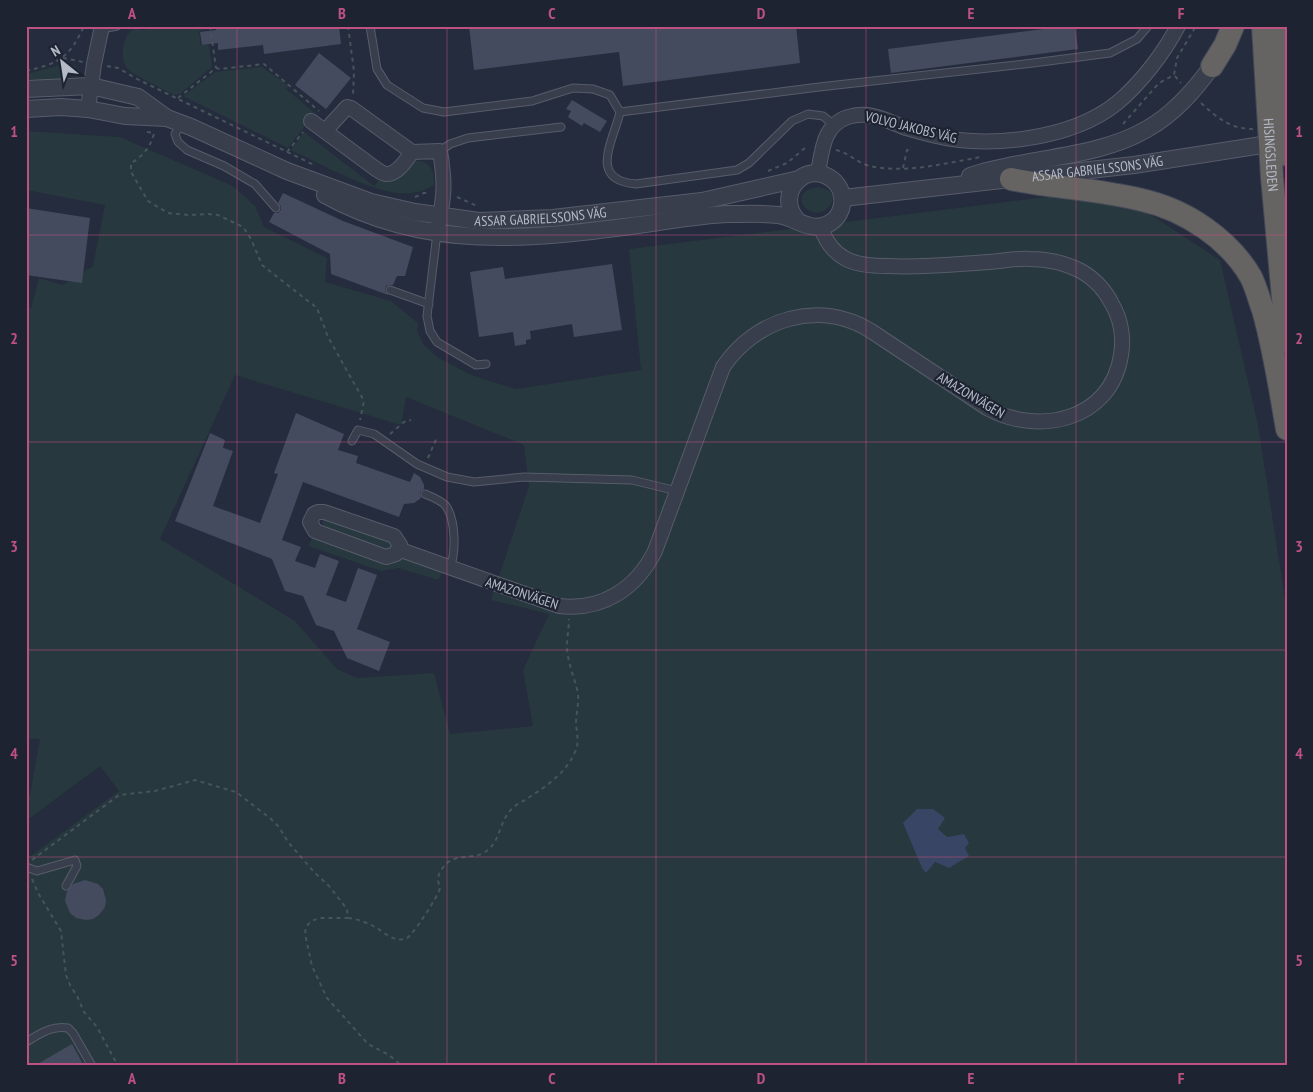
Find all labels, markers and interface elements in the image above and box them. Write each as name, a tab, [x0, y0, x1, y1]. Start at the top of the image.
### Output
text: A	[127, 3, 137, 23]
text: B	[338, 3, 346, 23]
text: C	[548, 3, 556, 23]
text: D	[757, 3, 766, 23]
text: E	[968, 3, 975, 23]
text: F	[1178, 3, 1185, 23]
north arrow	[38, 38, 88, 88]
text: N	[48, 41, 63, 60]
street label: VOLVO JAKOBS VÄG	[862, 107, 959, 147]
street label: HISINGSLEDEN	[1260, 118, 1282, 192]
text: 1	[10, 121, 18, 141]
text: 1	[1295, 121, 1303, 141]
street label: ASSAR GABRIELSSONS VÄG	[1031, 152, 1164, 186]
street label: ASSAR GABRIELSSONS VÄG	[473, 203, 607, 230]
text: 2	[10, 328, 18, 348]
text: 2	[1295, 328, 1303, 348]
street label: AMAZONVÄGEN	[934, 368, 1008, 422]
text: 3	[10, 536, 18, 556]
text: 3	[1295, 536, 1303, 556]
street label: AMAZONVÄGEN	[483, 573, 561, 613]
text: 4	[10, 743, 18, 763]
text: 4	[1295, 743, 1303, 763]
text: 5	[10, 950, 18, 970]
text: 5	[1295, 950, 1303, 970]
text: A	[127, 1068, 137, 1088]
text: B	[338, 1068, 346, 1088]
text: C	[548, 1068, 556, 1088]
text: D	[757, 1068, 766, 1088]
text: E	[968, 1068, 975, 1088]
text: F	[1178, 1068, 1185, 1088]

